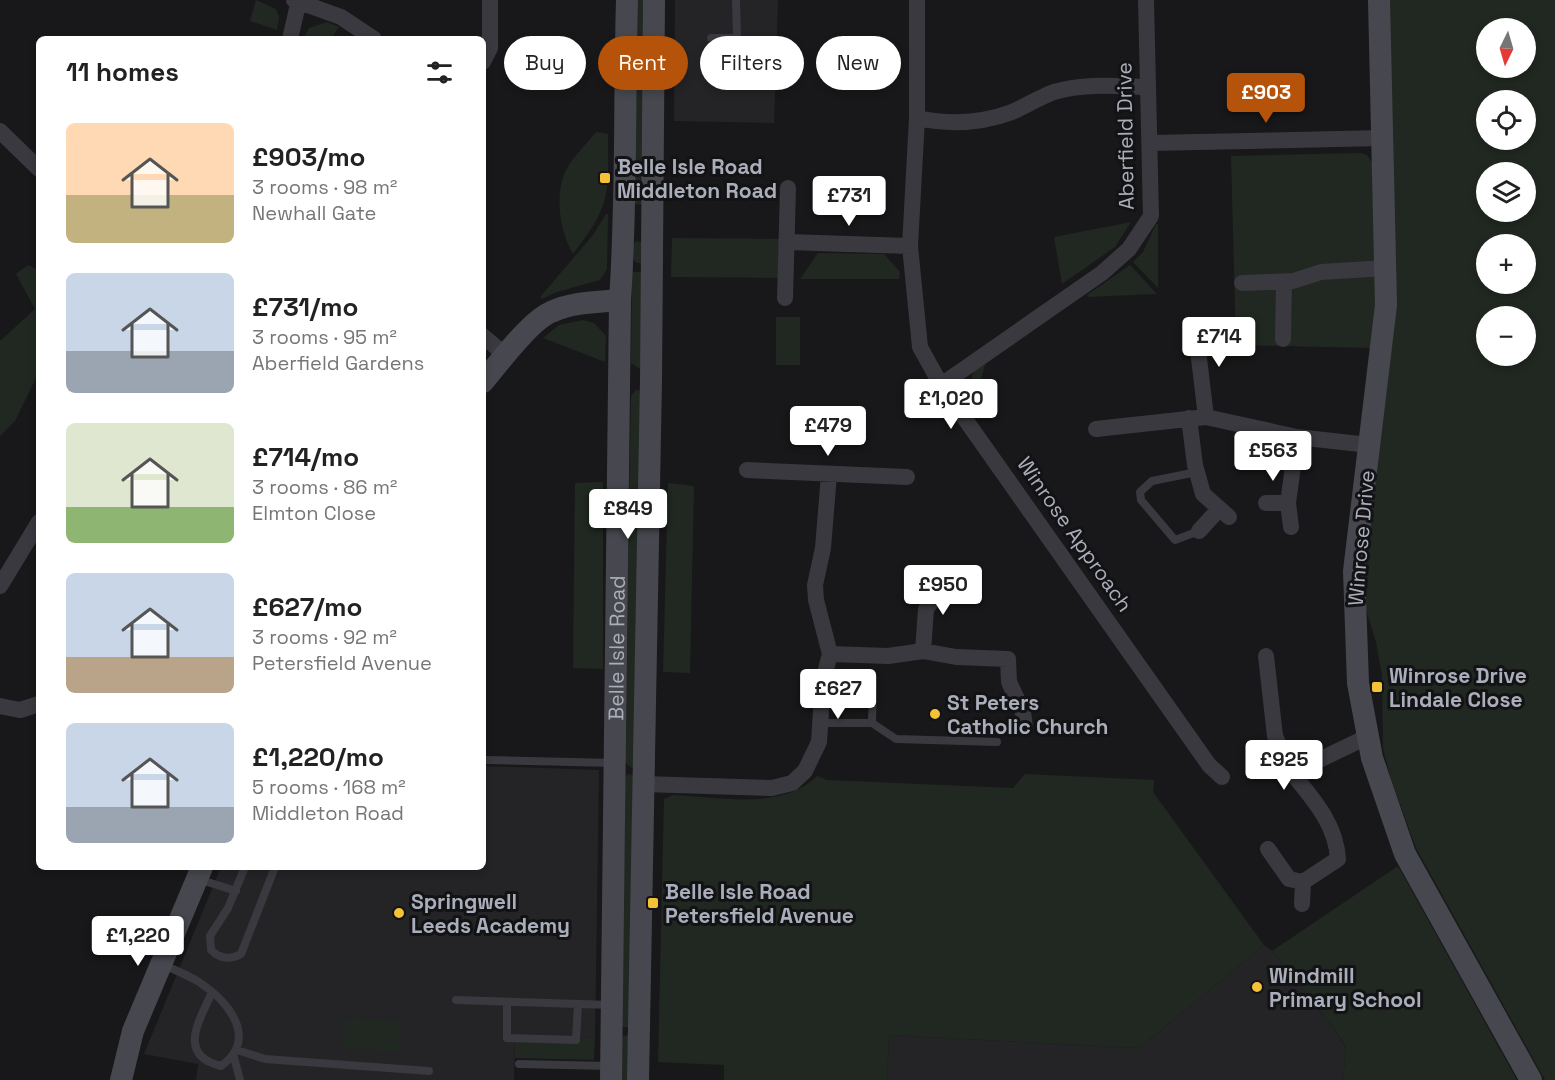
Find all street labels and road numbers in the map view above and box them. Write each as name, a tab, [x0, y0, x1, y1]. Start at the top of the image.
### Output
street label: Aberfield Drive	[1110, 62, 1140, 210]
street label: Winrose Approach	[1011, 451, 1139, 617]
street label: Winrose Drive	[1342, 469, 1380, 607]
street label: Belle Isle Road	[602, 575, 630, 721]

